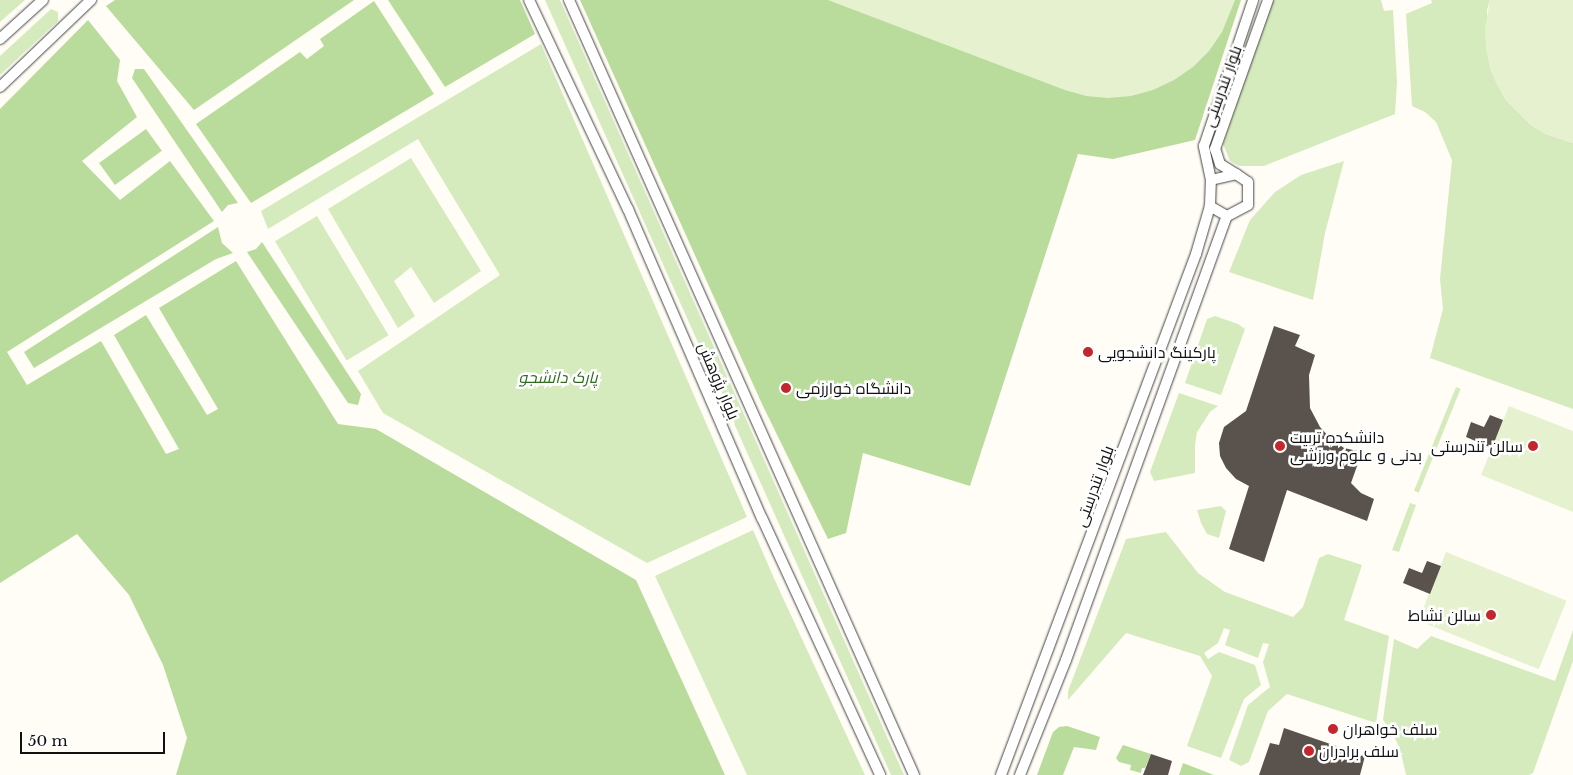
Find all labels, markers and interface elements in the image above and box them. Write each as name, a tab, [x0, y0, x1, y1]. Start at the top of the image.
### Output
street label: بلوار تندرستی	[1198, 43, 1246, 129]
street label: بلوار پژوهش	[694, 340, 744, 422]
place label: پارکینگ دانشجویی	[1098, 342, 1216, 362]
marker: پارکینگ دانشجویی	[1082, 346, 1094, 358]
park label: پارک دانشجو	[518, 367, 598, 387]
place label: دانشگاه خوارزمی	[796, 378, 911, 398]
marker: دانشگاه خوارزمی	[780, 382, 792, 394]
place label: دانشکده تربیت بدنی و علوم ورزشی	[1290, 427, 1422, 465]
place label: سالن تندرستی	[1431, 436, 1523, 456]
marker: دانشکده تربیت بدنی و علوم ورزشی	[1274, 440, 1286, 452]
marker: سالن تندرستی	[1527, 440, 1539, 452]
street label: بلوار تندرستی	[1070, 443, 1118, 529]
place label: سالن نشاط	[1408, 605, 1481, 625]
marker: سالن نشاط	[1485, 609, 1497, 621]
place label: سلف خواهران	[1343, 719, 1438, 739]
scale bar	[22, 722, 168, 754]
marker: سلف خواهران	[1327, 723, 1339, 735]
text: 50 m	[28, 731, 68, 750]
place label: سلف برادران	[1319, 741, 1399, 761]
marker: سلف برادران	[1303, 745, 1315, 757]

